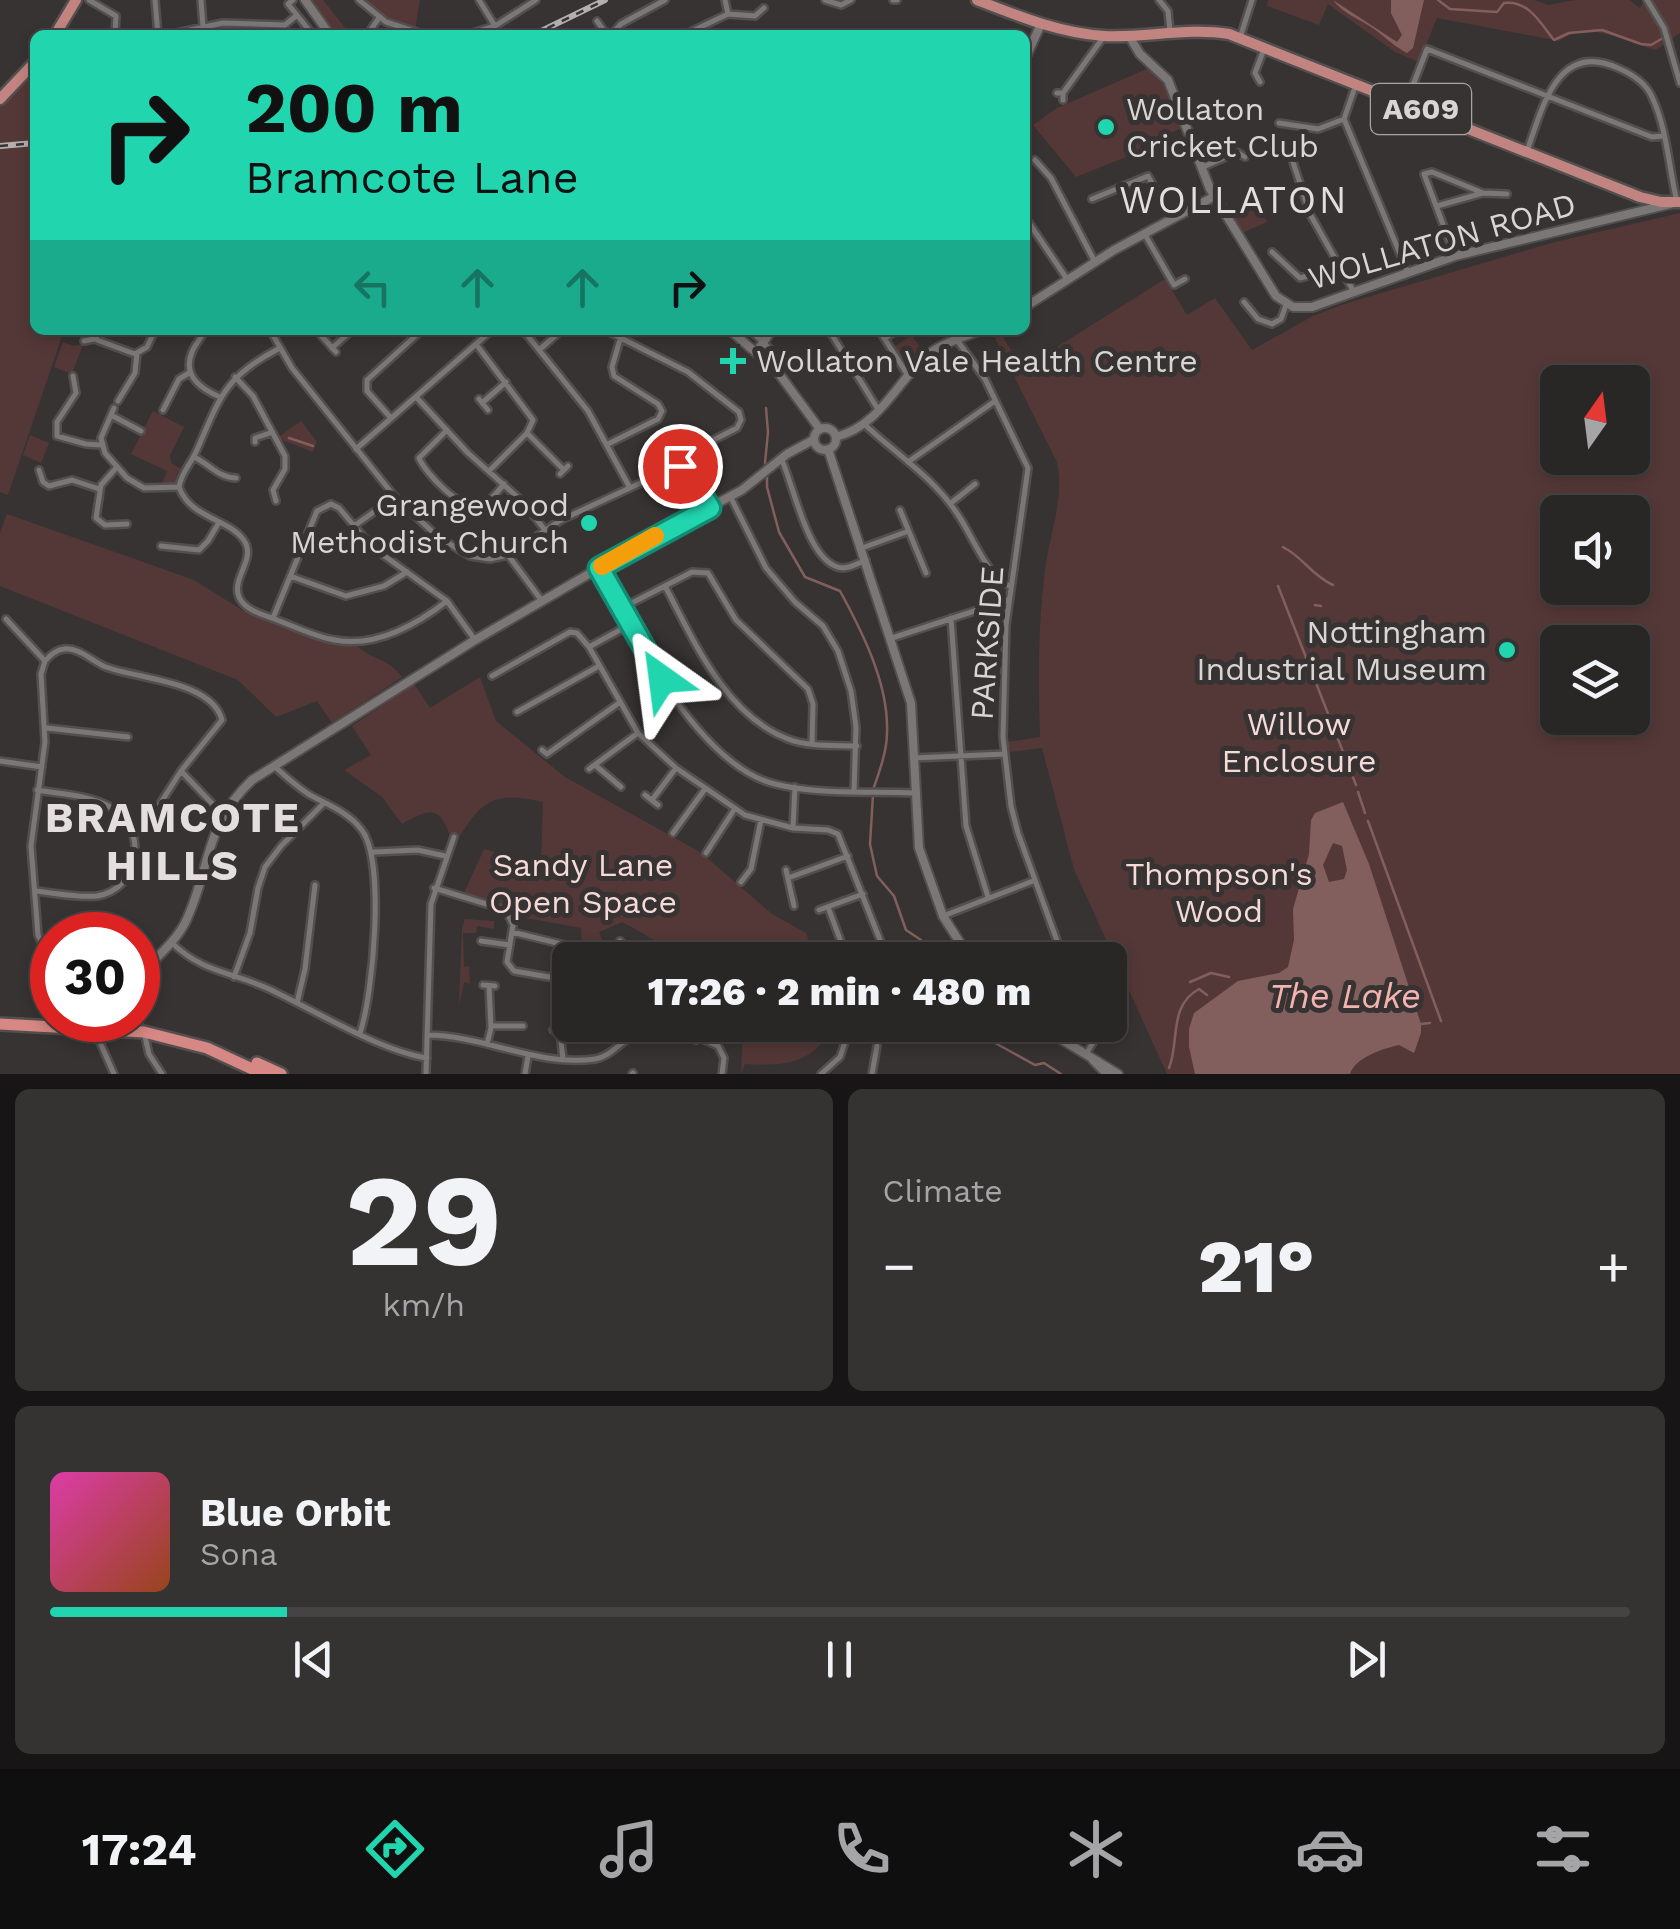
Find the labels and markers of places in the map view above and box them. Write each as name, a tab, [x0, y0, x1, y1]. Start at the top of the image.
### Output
place label: Wollaton Cricket Club	[1126, 90, 1319, 165]
marker: Wollaton Cricket Club	[1095, 116, 1117, 138]
place label: Wollaton Vale Health Centre	[756, 342, 1198, 380]
marker: Wollaton Vale Health Centre	[720, 348, 746, 374]
pin	[638, 424, 723, 509]
place label: Grangewood Methodist Church	[290, 486, 569, 561]
marker: Grangewood Methodist Church	[578, 512, 600, 534]
place label: Nottingham Industrial Museum	[1196, 613, 1487, 688]
marker: Nottingham Industrial Museum	[1496, 639, 1518, 661]

